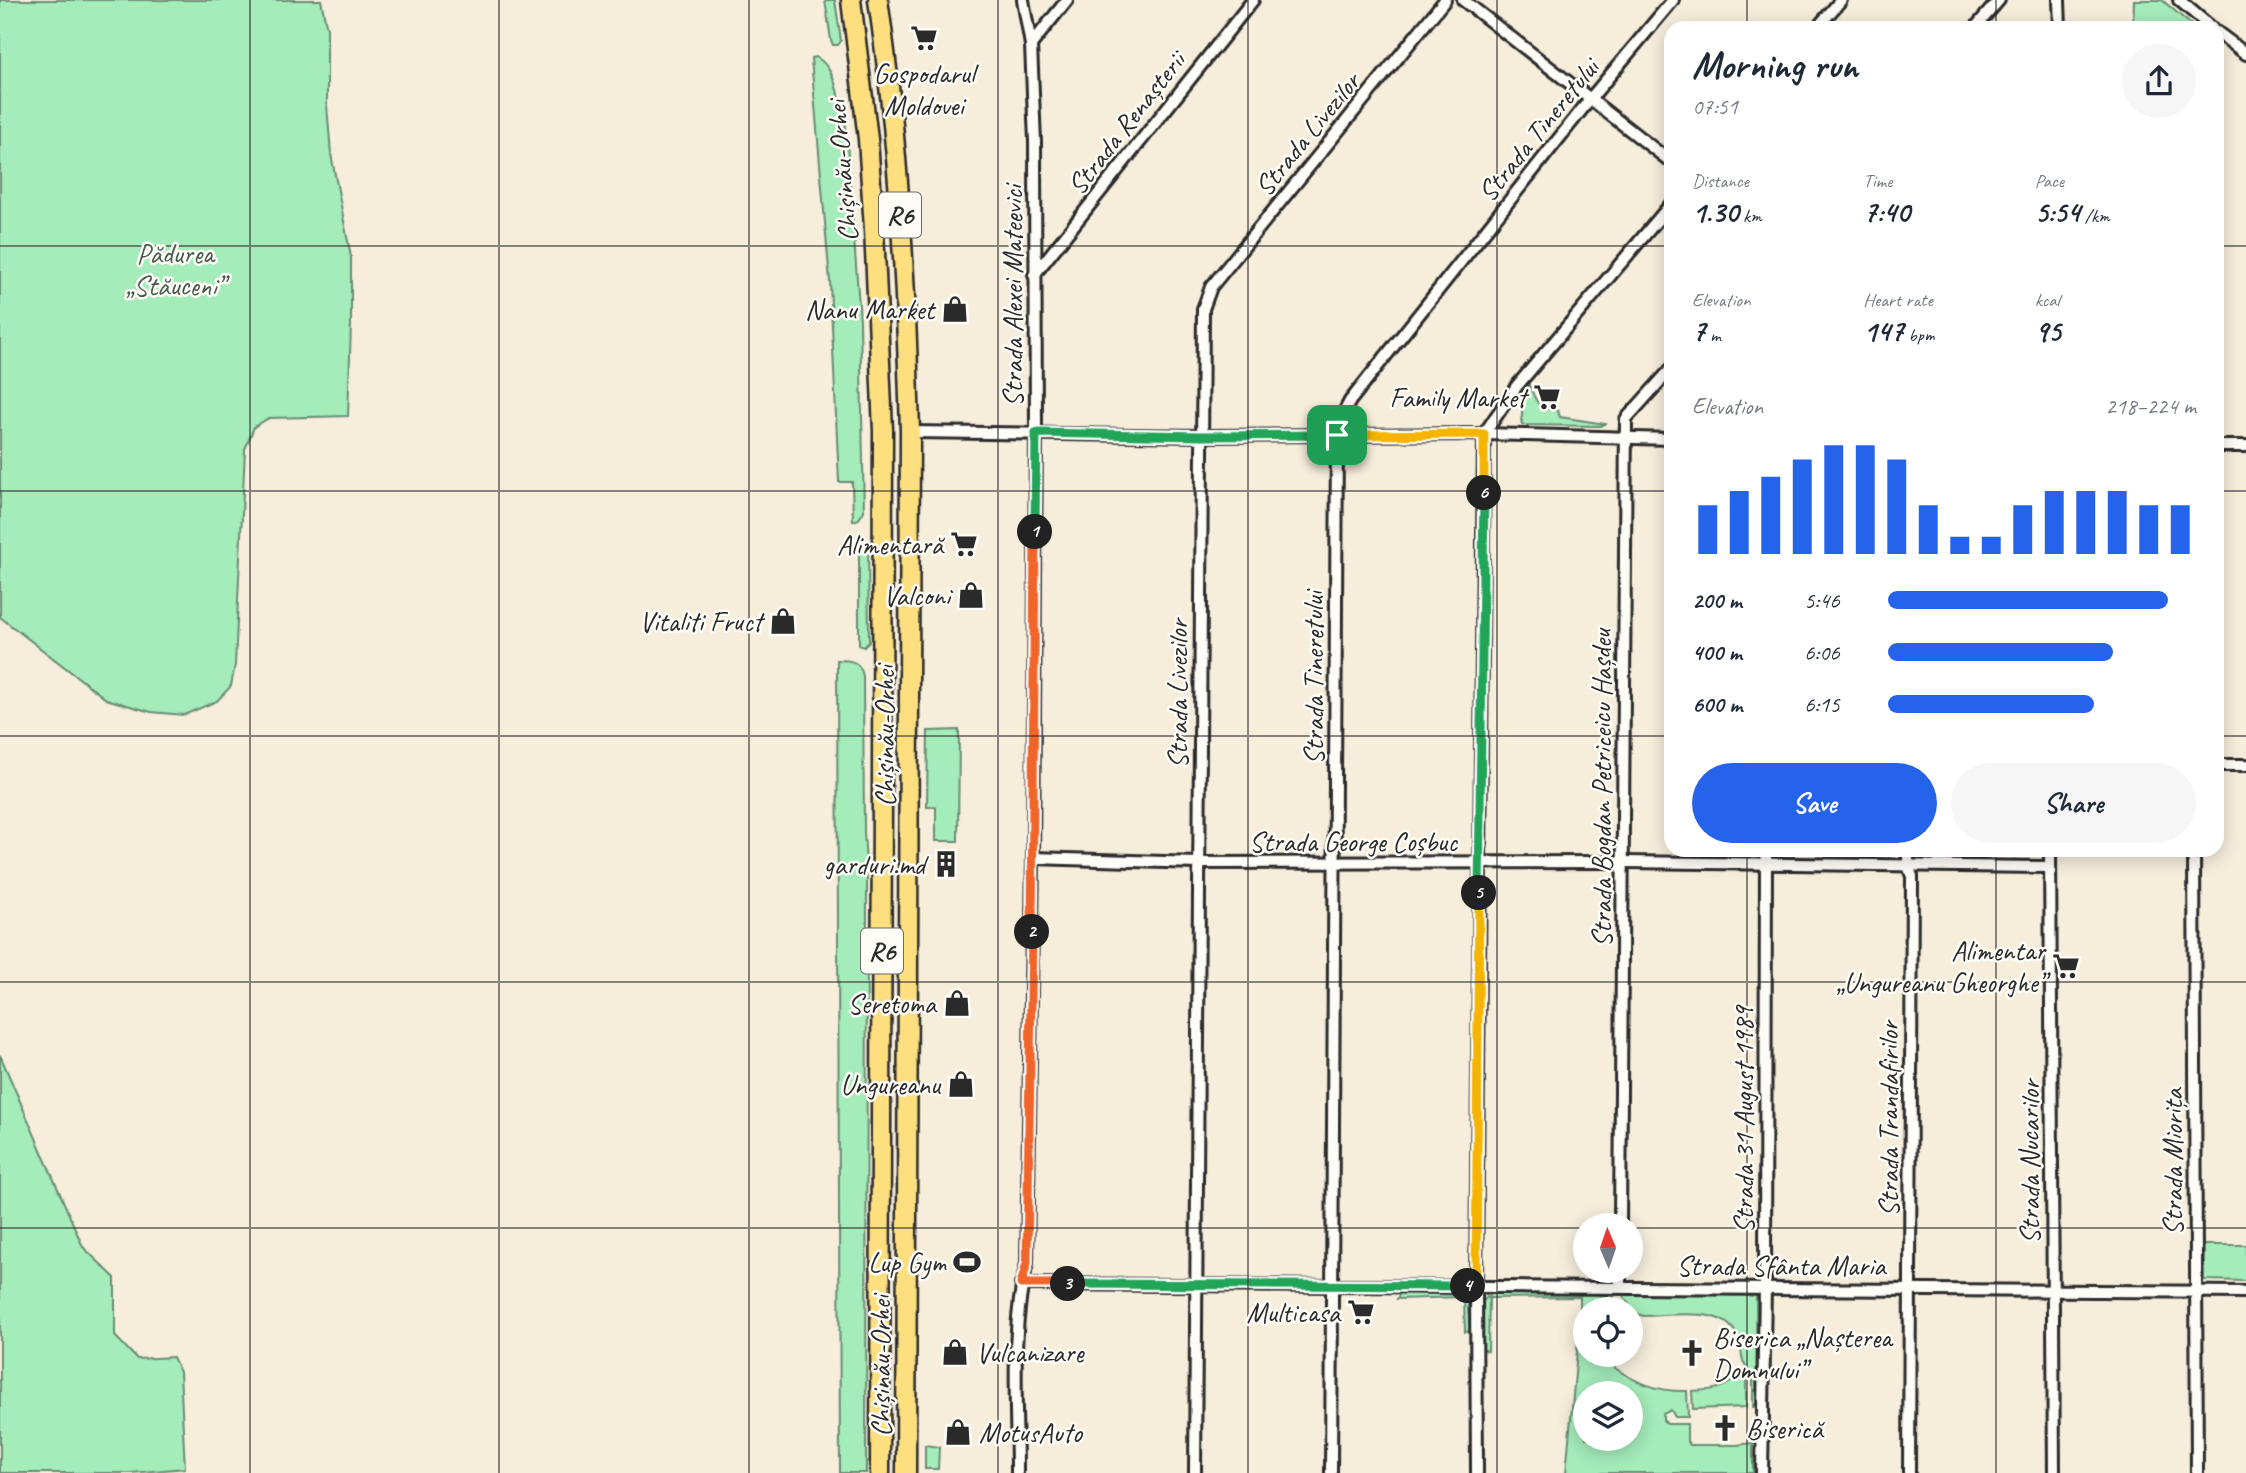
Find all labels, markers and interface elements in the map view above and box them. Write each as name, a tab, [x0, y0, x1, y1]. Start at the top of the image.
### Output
supermarket icon: Gospodarul Moldovei	[909, 23, 939, 53]
street label: Strada Renașterii	[1059, 42, 1195, 202]
text: Morning run	[1692, 42, 1858, 89]
button: share	[2122, 44, 2196, 118]
street label: Strada Tineretului	[1470, 49, 1609, 208]
place label: Gospodarul Moldovei	[873, 56, 980, 123]
street label: Strada Livezilor	[1247, 63, 1369, 203]
text: 07:51	[1692, 92, 1738, 121]
street label: Chișinău-Orhei	[818, 95, 866, 243]
text: Distance	[1692, 169, 1749, 193]
text: Time	[1863, 169, 1892, 193]
text: Pace	[2035, 169, 2064, 193]
street label: Strada Alexei Mateevici	[995, 181, 1030, 407]
road number: R6	[879, 192, 921, 238]
text: 1.30	[1692, 193, 1738, 231]
text: 7:40	[1863, 193, 1910, 231]
text: 5:54	[2035, 193, 2080, 231]
text: km	[1738, 204, 1762, 228]
text: /km	[2080, 204, 2110, 228]
park label: Pădurea „Stăuceni”	[126, 236, 230, 303]
text: Elevation	[1692, 288, 1750, 312]
text: Heart rate	[1863, 288, 1933, 312]
text: kcal	[2035, 288, 2060, 312]
place label: Nanu Market	[805, 292, 937, 327]
shop icon: Nanu Market	[940, 294, 970, 324]
text: 7	[1692, 312, 1705, 350]
text: 147	[1863, 312, 1904, 350]
text: 95	[2035, 312, 2061, 350]
text: m	[1705, 323, 1721, 347]
text: bpm	[1904, 323, 1934, 347]
place label: Family Market	[1390, 380, 1530, 415]
supermarket icon: Family Market	[1532, 382, 1562, 412]
text: Elevation	[1692, 392, 1763, 421]
text: 218–224 m	[2105, 392, 2196, 421]
pin	[1307, 405, 1367, 465]
icon: arrive	[1318, 416, 1356, 454]
pin: 6	[1466, 476, 1502, 510]
text: 6	[1479, 480, 1488, 504]
pin: 1	[1018, 514, 1052, 550]
text: 1	[1030, 519, 1039, 543]
place label: Alimentară	[837, 527, 946, 562]
supermarket icon: Alimentară	[949, 529, 979, 559]
place label: Valconi	[883, 578, 954, 613]
shop icon: Valconi	[956, 580, 986, 610]
text: 200 m	[1692, 586, 1742, 615]
text: 5:46	[1804, 586, 1840, 615]
street label: Strada Tineretului	[1296, 587, 1331, 765]
place label: Vitaliti Fruct	[639, 604, 766, 639]
shop icon: Vitaliti Fruct	[768, 606, 798, 636]
street label: Strada Livezilor	[1160, 617, 1195, 769]
street label: Strada Bogdan Petriceicu Hașdeu	[1584, 627, 1619, 947]
text: 400 m	[1692, 638, 1742, 667]
text: 6:06	[1804, 638, 1840, 667]
street label: Chișinău-Orhei	[867, 661, 902, 807]
text: 600 m	[1692, 690, 1742, 719]
text: 6:15	[1804, 690, 1840, 719]
button: Save	[1692, 763, 1937, 843]
button: Share	[1951, 763, 2196, 843]
street label: Strada George Coșbuc	[1249, 824, 1458, 859]
place label: garduri.md	[824, 847, 929, 882]
building icon: garduri.md	[931, 849, 961, 879]
pin: 5	[1462, 876, 1496, 910]
text: 5	[1474, 880, 1483, 904]
pin: 2	[1014, 914, 1050, 950]
text: 2	[1027, 919, 1036, 943]
road number: R6	[861, 928, 903, 974]
place label: Alimentar „Ungureanu Gheorghe”	[1836, 933, 2052, 1000]
supermarket icon: Alimentar „Ungureanu Gheorghe”	[2051, 951, 2081, 981]
place label: Seretoma	[848, 986, 938, 1021]
shop icon: Seretoma	[942, 988, 972, 1018]
street label: Strada 31 August 1989	[1726, 1004, 1761, 1234]
street label: Strada Trandafirilor	[1871, 1019, 1906, 1217]
place label: Ungureanu	[840, 1067, 942, 1102]
shop icon: Ungureanu	[946, 1069, 976, 1099]
street label: Strada Nucarilor	[2012, 1077, 2047, 1244]
street label: Strada Miorița	[2155, 1087, 2190, 1235]
north arrow	[1573, 1213, 1643, 1283]
map controls	[1573, 1213, 1643, 1451]
place label: Lup Gym	[868, 1245, 947, 1280]
sports icon: Lup Gym	[952, 1247, 982, 1277]
street label: Strada Sfânta Maria	[1676, 1248, 1887, 1283]
pin: 3	[1050, 1266, 1086, 1302]
pin: 4	[1450, 1268, 1486, 1304]
text: 3	[1063, 1271, 1072, 1295]
text: 4	[1463, 1273, 1472, 1297]
street label: Chișinău-Orhei	[863, 1291, 898, 1437]
place label: Multicasa	[1247, 1295, 1342, 1330]
supermarket icon: Multicasa	[1346, 1297, 1376, 1327]
button: locate	[1573, 1297, 1643, 1367]
place label: Biserica „Nașterea Domnului”	[1713, 1320, 1894, 1387]
place label: Vulcanizare	[976, 1335, 1085, 1370]
shop icon: Vulcanizare	[940, 1337, 970, 1367]
church icon: Biserica „Nașterea Domnului”	[1677, 1338, 1707, 1368]
button: layers	[1573, 1381, 1643, 1451]
place label: Biserică	[1746, 1411, 1825, 1446]
church icon: Biserică	[1710, 1413, 1740, 1443]
place label: MotusAuto	[979, 1415, 1084, 1450]
shop icon: MotusAuto	[943, 1417, 973, 1447]

